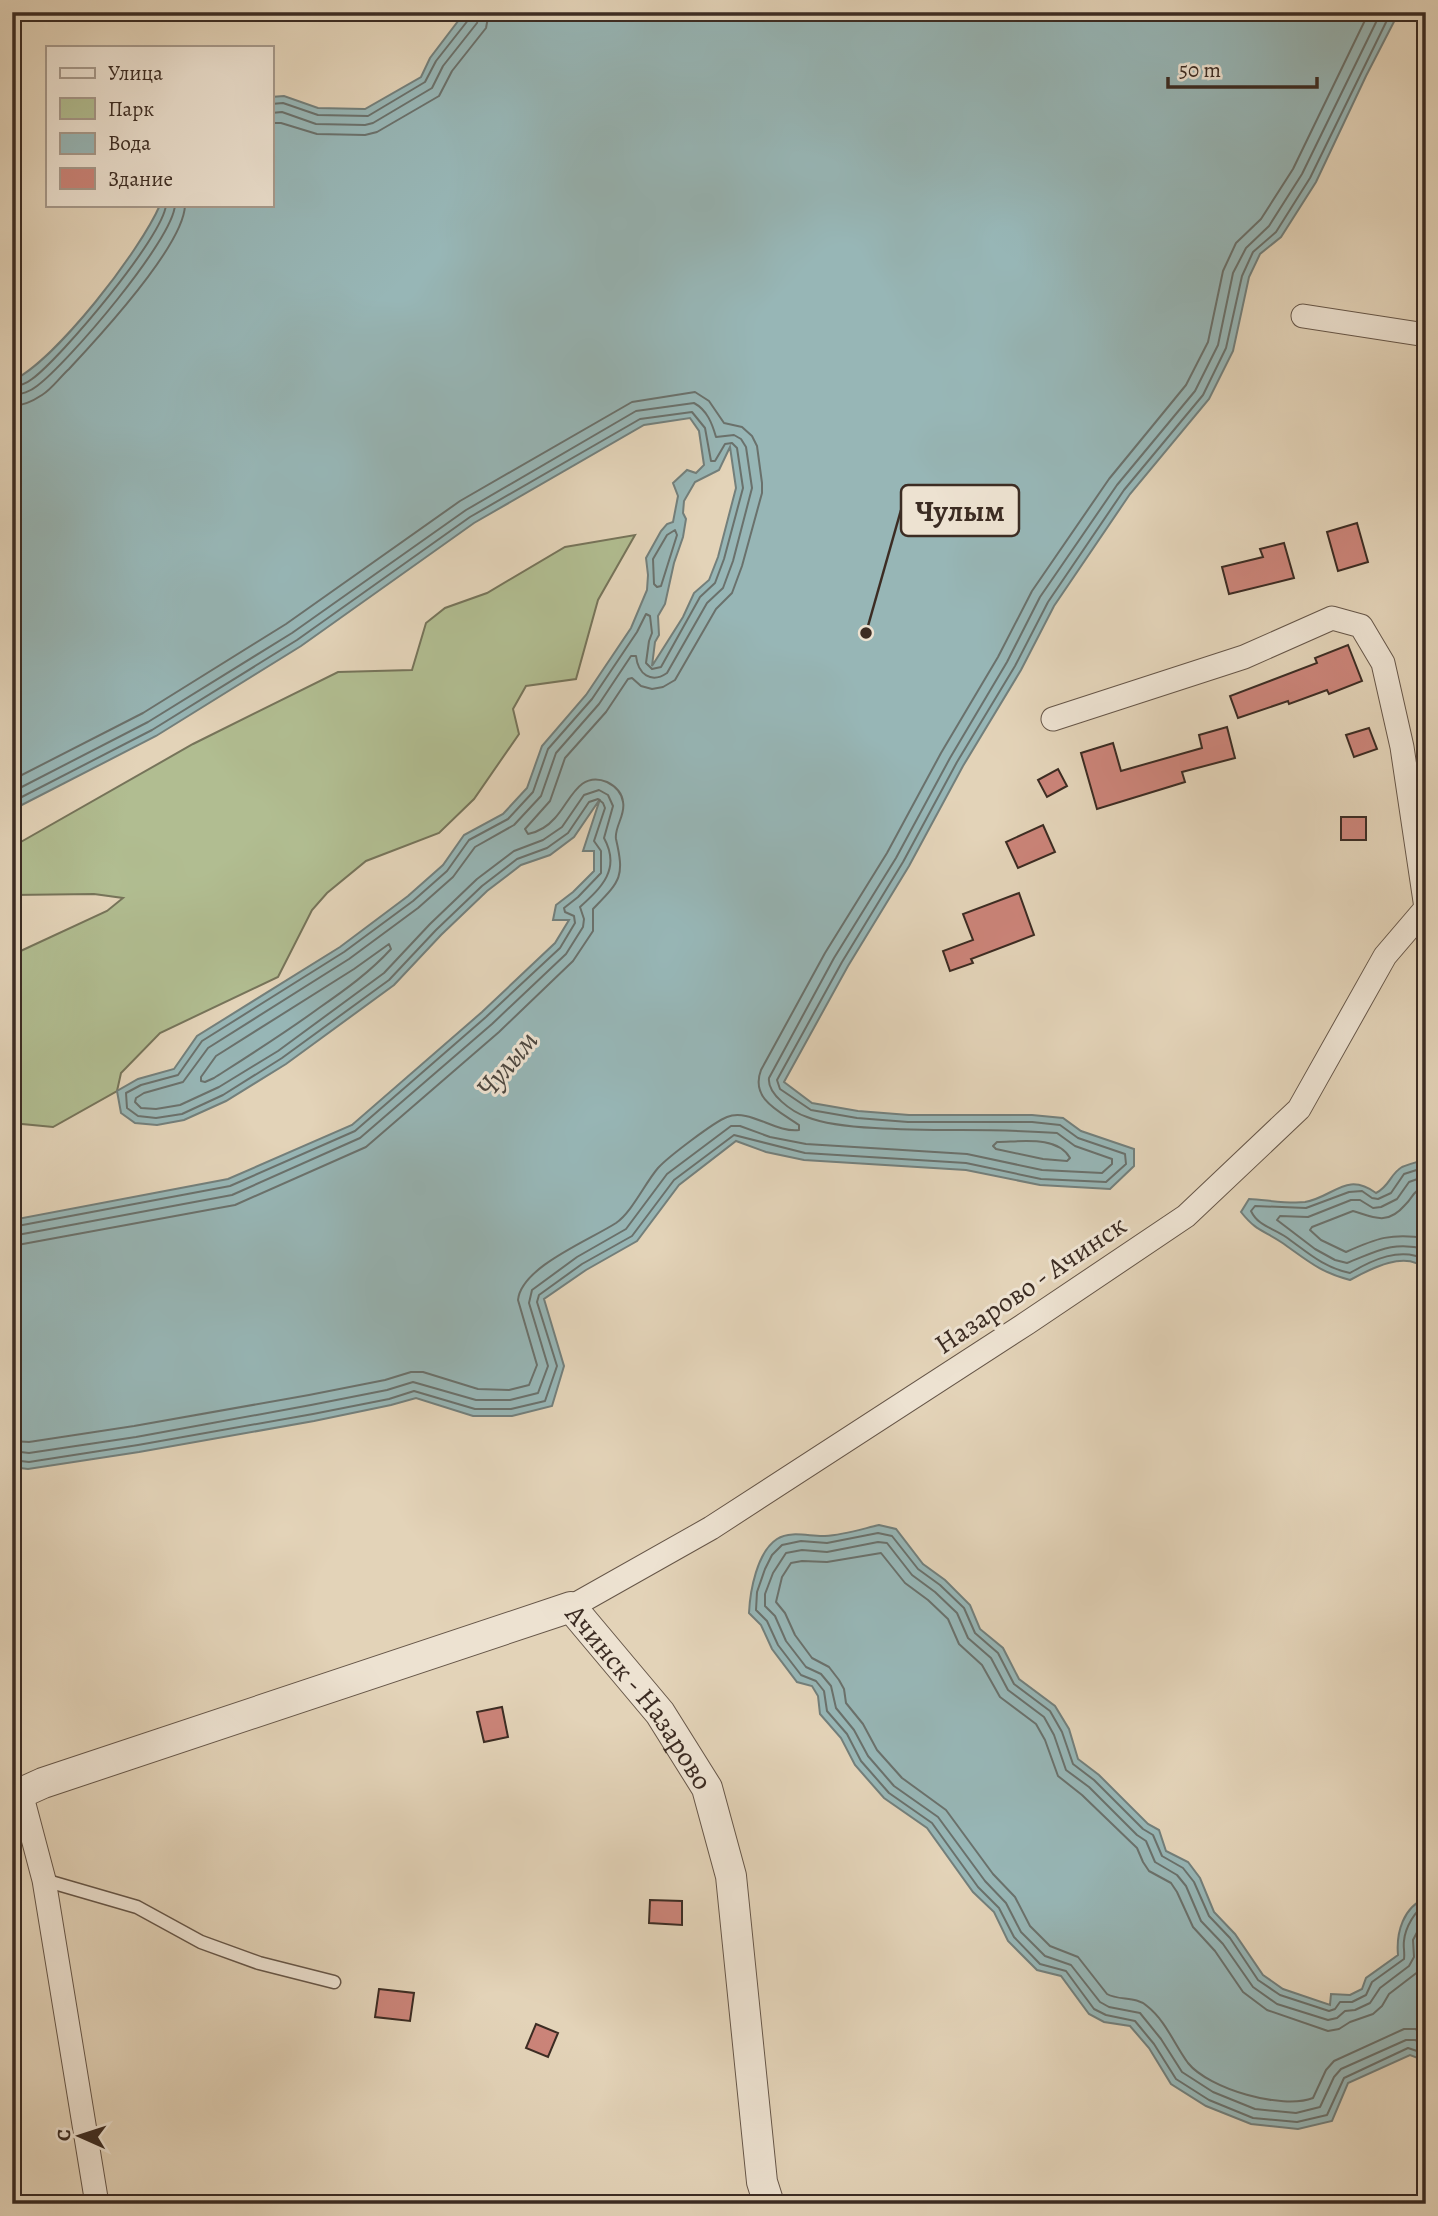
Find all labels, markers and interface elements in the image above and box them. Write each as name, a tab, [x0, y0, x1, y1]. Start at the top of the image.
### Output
legend	[46, 46, 273, 206]
scale bar	[1168, 46, 1317, 90]
text: 50 m	[1179, 56, 1221, 84]
text: Улица	[108, 59, 163, 87]
text: Парк	[108, 95, 154, 123]
text: Вода	[108, 129, 151, 157]
text: Здание	[108, 165, 173, 193]
callout: Чулым	[901, 485, 1019, 536]
text: Чулым	[915, 491, 1005, 531]
water label: Чулым	[467, 1022, 547, 1106]
street label: Назарово - Ачинск	[927, 1206, 1134, 1363]
street label: Ачинск - Назарово	[556, 1596, 721, 1797]
north arrow	[46, 2100, 116, 2170]
text: С	[51, 2129, 77, 2142]

